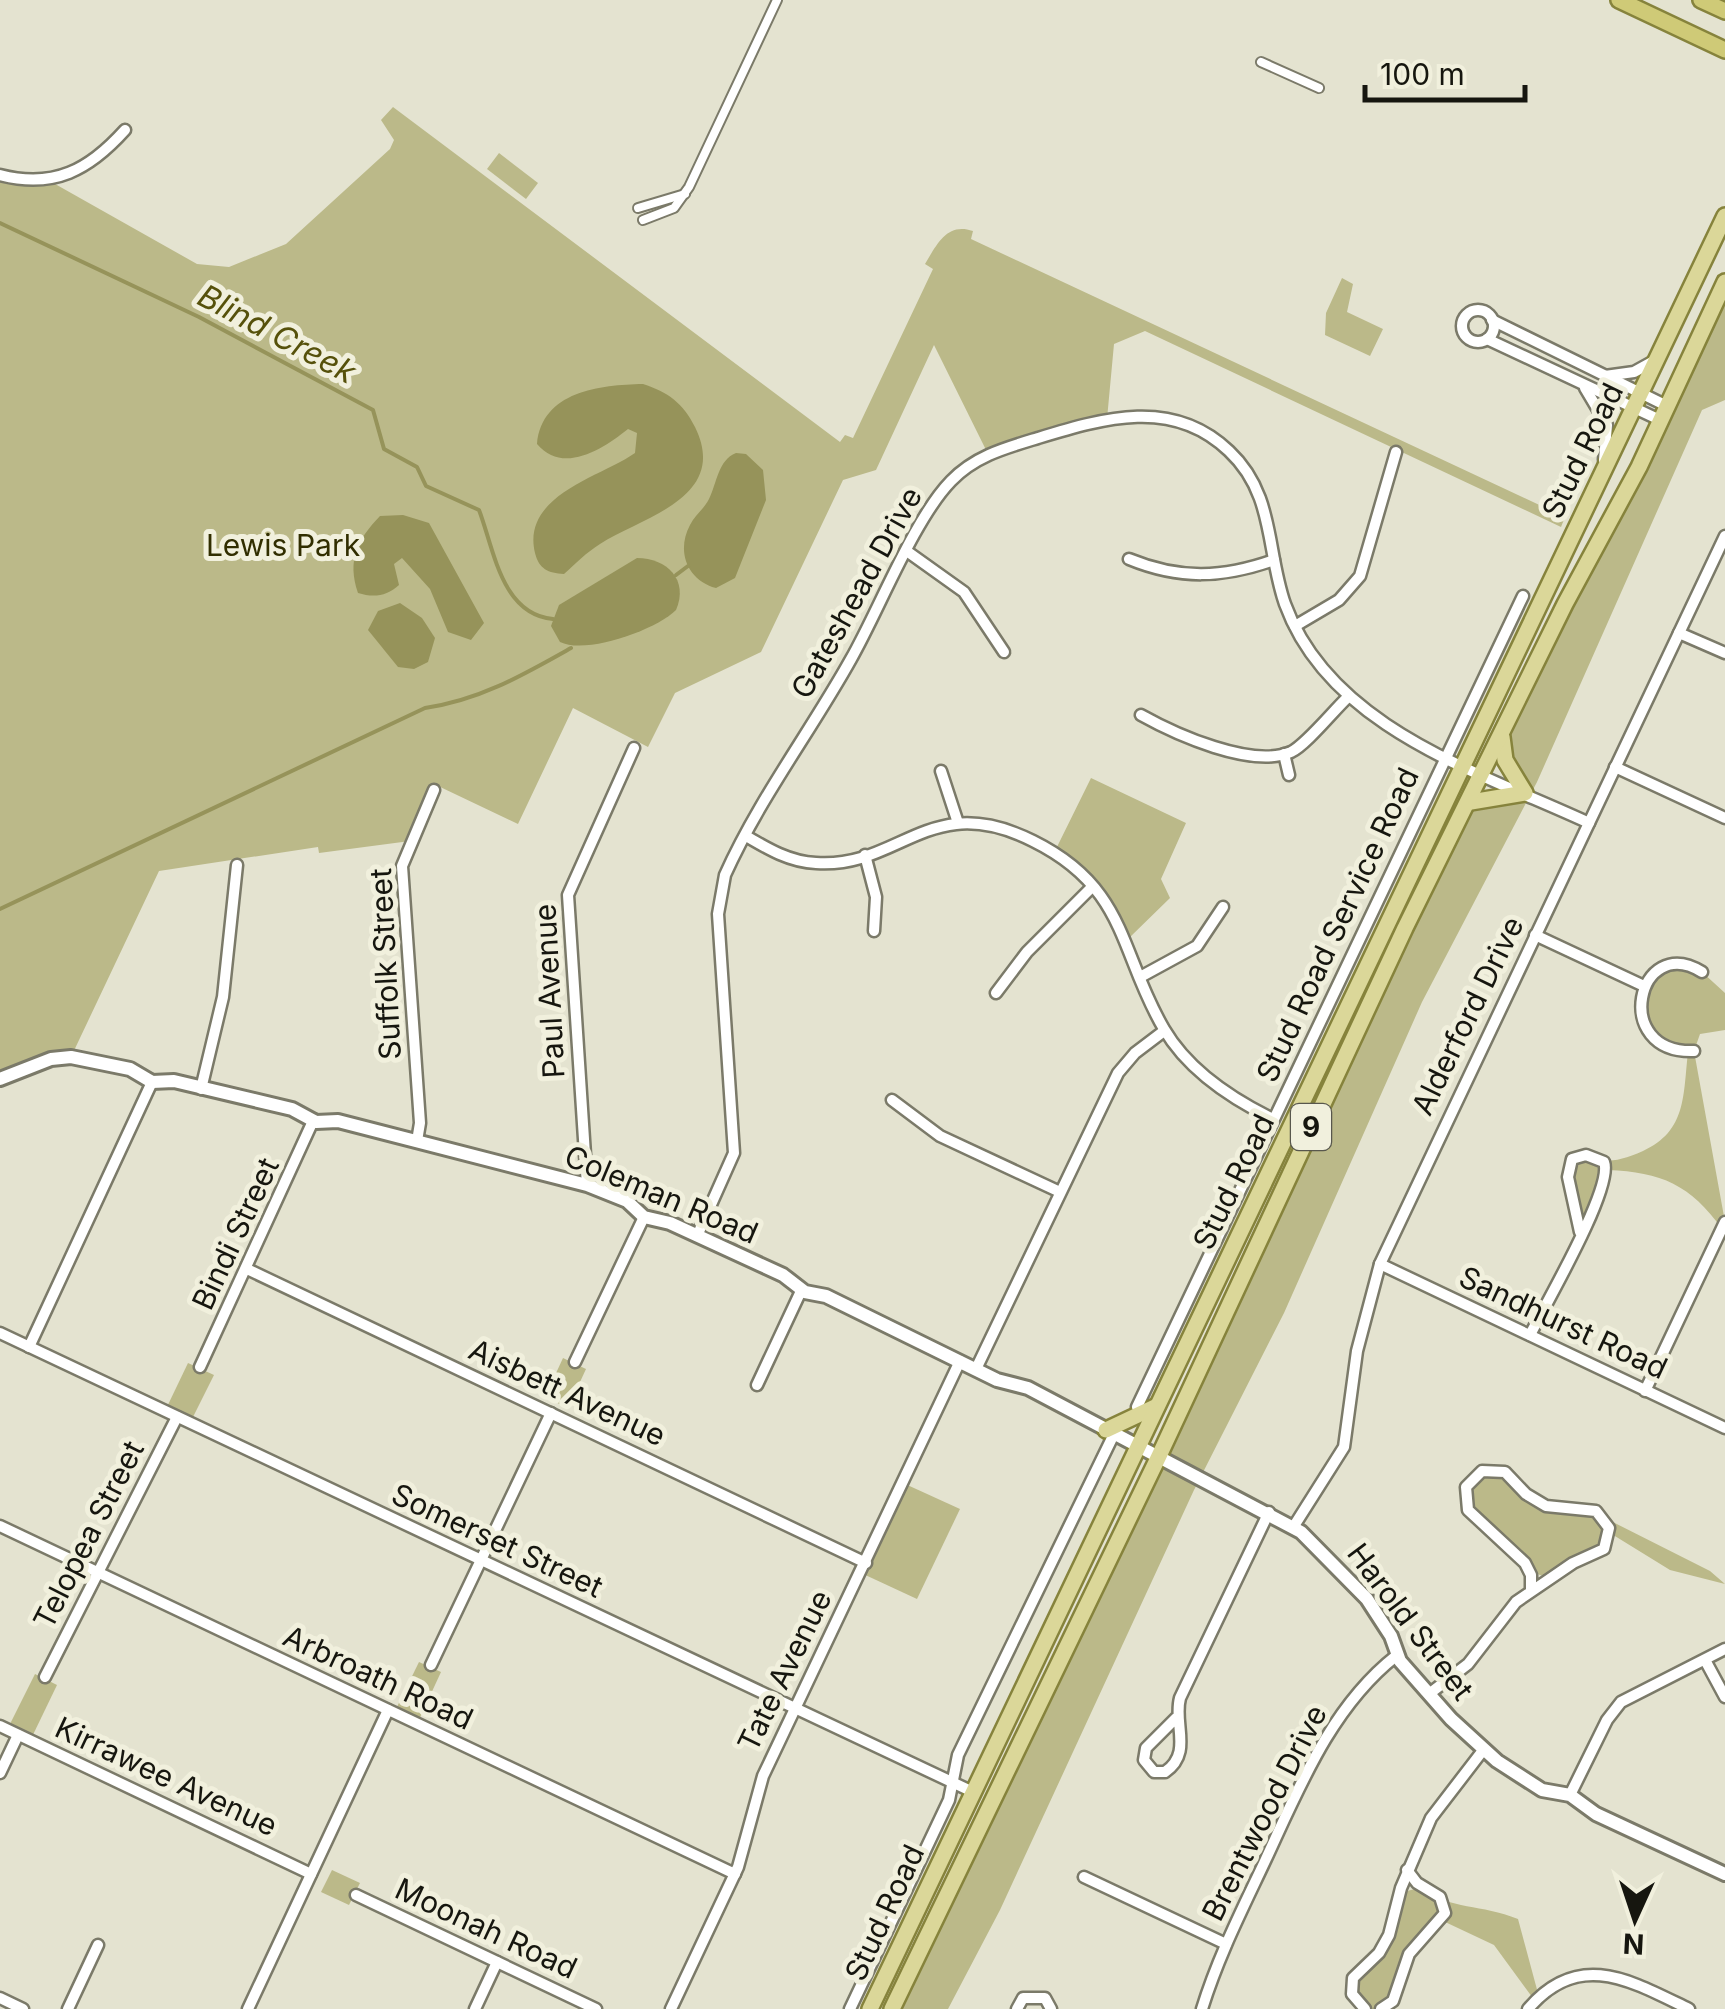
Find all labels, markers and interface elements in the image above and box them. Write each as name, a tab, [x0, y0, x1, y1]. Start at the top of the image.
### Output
scale bar	[1365, 40, 1525, 102]
text: 100 m	[1380, 56, 1465, 92]
water label: Blind Creek	[192, 276, 364, 392]
street label: Stud Road	[1534, 377, 1630, 524]
street label: Gateshead Drive	[783, 481, 929, 704]
park label: Lewis Park	[206, 527, 361, 563]
street label: Stud Road Service Road	[1248, 762, 1426, 1087]
street label: Suffolk Street	[362, 867, 408, 1061]
street label: Paul Avenue	[526, 903, 572, 1079]
street label: Alderford Drive	[1404, 911, 1531, 1120]
road number: 9	[1291, 1104, 1331, 1150]
street label: Stud Road	[1185, 1108, 1281, 1255]
street label: Coleman Road	[559, 1137, 763, 1251]
street label: Bindi Street	[184, 1152, 286, 1315]
street label: Sandhurst Road	[1454, 1258, 1673, 1386]
street label: Aisbett Avenue	[463, 1331, 671, 1453]
street label: Telopea Street	[25, 1435, 151, 1634]
street label: Somerset Street	[386, 1475, 609, 1605]
street label: Harold Street	[1340, 1536, 1481, 1707]
street label: Tate Avenue	[730, 1584, 839, 1757]
street label: Arbroath Road	[278, 1617, 479, 1737]
street label: Brentwood Drive	[1194, 1699, 1334, 1926]
street label: Kirrawee Avenue	[50, 1709, 283, 1843]
street label: Stud Road	[837, 1839, 931, 1986]
north arrow	[1585, 1869, 1685, 1969]
street label: Moonah Road	[390, 1870, 583, 1986]
text: N	[1622, 1926, 1645, 1962]

